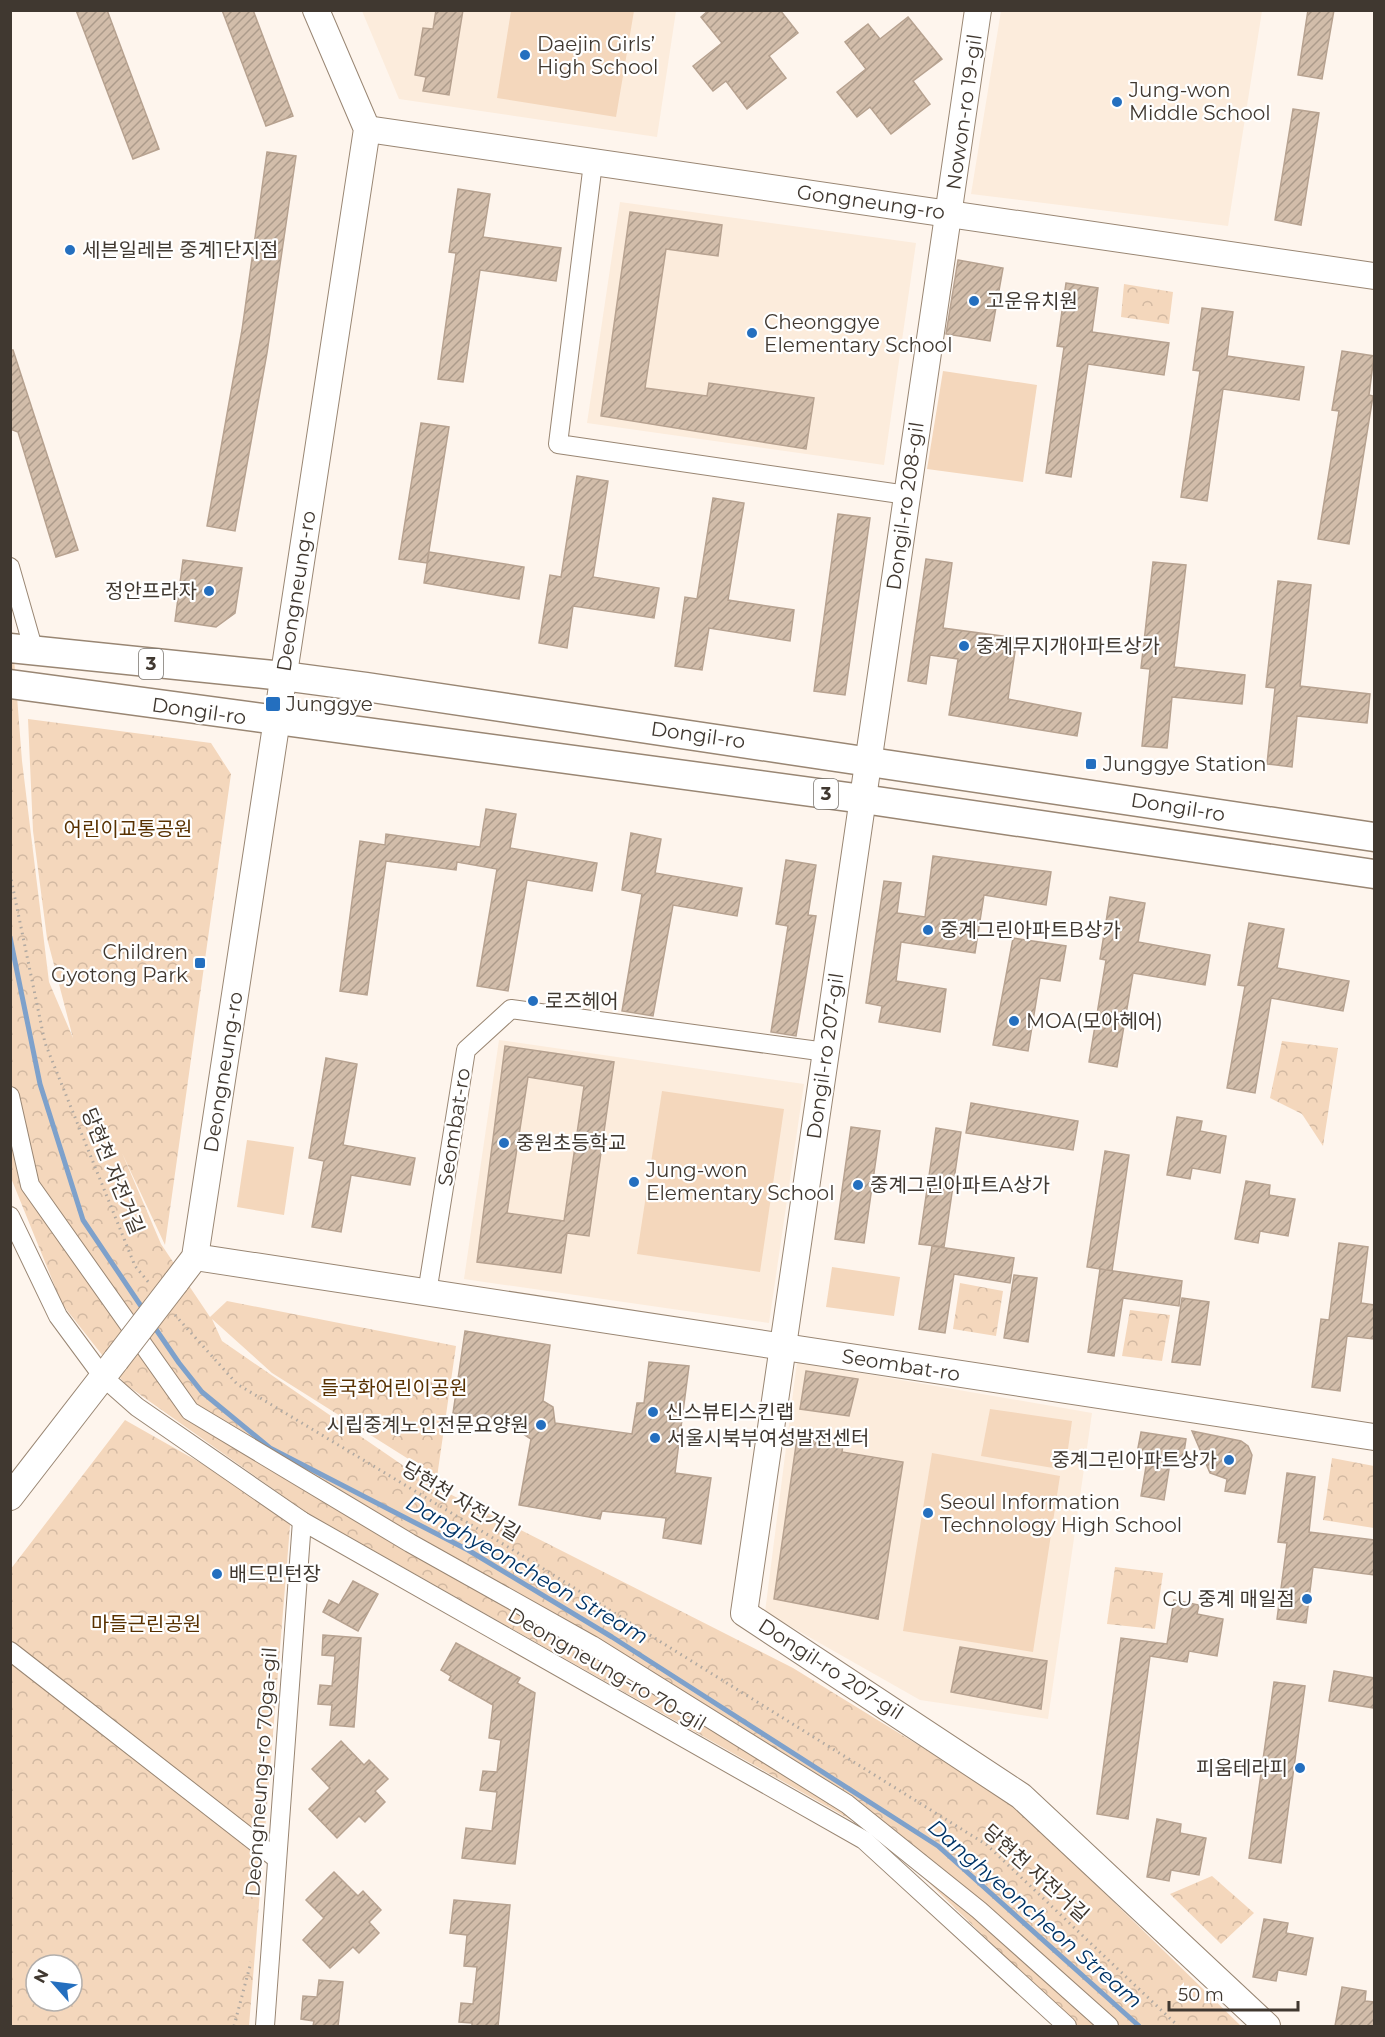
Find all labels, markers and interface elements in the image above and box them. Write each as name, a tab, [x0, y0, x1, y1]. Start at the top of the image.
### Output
place label: Daejin Girls’ High School	[537, 32, 659, 79]
street label: Nowon-ro 19-gil	[941, 33, 987, 191]
marker: Daejin Girls’ High School	[518, 48, 532, 62]
place label: Jung-won Middle School	[1128, 78, 1271, 125]
marker: Jung-won Middle School	[1110, 95, 1124, 109]
street label: Gongneung-ro	[795, 180, 947, 224]
place label: 세븐일레븐 중계1단지점	[82, 238, 278, 262]
marker: 세븐일레븐 중계1단지점	[63, 243, 77, 257]
place label: 고운유치원	[986, 289, 1078, 313]
marker: 고운유치원	[967, 294, 981, 308]
place label: Cheonggye Elementary School	[764, 310, 953, 357]
marker: Cheonggye Elementary School	[745, 326, 759, 340]
street label: Dongil-ro 208-gil	[881, 420, 929, 592]
street label: Deongneung-ro	[271, 509, 321, 673]
place label: 정안프라자	[105, 579, 197, 603]
marker: 정안프라자	[202, 584, 216, 598]
place label: 중계무지개아파트상가	[976, 634, 1160, 658]
marker: 중계무지개아파트상가	[957, 639, 971, 653]
road number: 3	[139, 649, 163, 679]
place label: Junggye	[285, 692, 373, 716]
street label: Dongil-ro	[150, 693, 248, 729]
marker: Junggye	[264, 695, 282, 713]
street label: Dongil-ro	[649, 717, 747, 753]
place label: Junggye Station	[1102, 752, 1267, 776]
marker: Junggye Station	[1084, 757, 1098, 771]
road number: 3	[814, 779, 838, 809]
street label: Dongil-ro	[1129, 788, 1227, 826]
park label: 어린이교통공원	[64, 817, 192, 841]
place label: 중계그린아파트B상가	[940, 918, 1121, 942]
marker: 중계그린아파트B상가	[921, 923, 935, 937]
place label: Children Gyotong Park	[51, 940, 188, 987]
marker: Children Gyotong Park	[193, 956, 207, 970]
street label: Dongil-ro 207-gil	[801, 971, 849, 1141]
place label: 로즈헤어	[545, 989, 619, 1013]
street label: Deongneung-ro	[198, 990, 248, 1154]
marker: 로즈헤어	[526, 994, 540, 1008]
place label: MOA(모아헤어)	[1026, 1009, 1163, 1033]
marker: MOA(모아헤어)	[1007, 1014, 1021, 1028]
street label: Seombat-ro	[433, 1066, 475, 1188]
street label: 당현천 자전거길	[77, 1104, 149, 1238]
place label: 중원초등학교	[516, 1131, 626, 1155]
marker: 중원초등학교	[497, 1136, 511, 1150]
place label: Jung-won Elementary School	[645, 1158, 835, 1205]
place label: 중계그린아파트A상가	[870, 1173, 1050, 1197]
marker: Jung-won Elementary School	[627, 1175, 641, 1189]
marker: 중계그린아파트A상가	[851, 1178, 865, 1192]
street label: Seombat-ro	[840, 1344, 962, 1386]
park label: 들국화어린이공원	[320, 1376, 468, 1400]
place label: 신스뷰티스킨랩	[665, 1400, 794, 1424]
marker: 신스뷰티스킨랩	[646, 1405, 660, 1419]
place label: 시립중계노인전문요양원	[327, 1413, 529, 1437]
marker: 시립중계노인전문요양원	[534, 1418, 548, 1432]
place label: 서울시북부여성발전센터	[667, 1426, 869, 1450]
marker: 서울시북부여성발전센터	[648, 1431, 662, 1445]
place label: 중계그린아파트상가	[1051, 1448, 1217, 1472]
marker: 중계그린아파트상가	[1222, 1453, 1236, 1467]
street label: 당현천 자전거길	[397, 1456, 525, 1546]
water label: Danghyeoncheon Stream	[402, 1490, 653, 1649]
place label: Seoul Information Technology High School	[940, 1490, 1182, 1537]
marker: Seoul Information Technology High School	[921, 1506, 935, 1520]
place label: 배드민턴장	[229, 1562, 321, 1586]
marker: 배드민턴장	[210, 1567, 224, 1581]
place label: CU 중계 매일점	[1163, 1587, 1295, 1611]
marker: CU 중계 매일점	[1300, 1592, 1314, 1606]
street label: Deongneung-ro 70-gil	[504, 1602, 710, 1736]
park label: 마들근린공원	[91, 1612, 201, 1636]
street label: Dongil-ro 207-gil	[754, 1613, 908, 1725]
street label: Deongneung-ro 70ga-gil	[240, 1646, 282, 1898]
place label: 피움테라피	[1196, 1756, 1288, 1780]
marker: 피움테라피	[1293, 1761, 1307, 1775]
water label: Danghyeoncheon Stream	[923, 1814, 1147, 2013]
street label: 당현천 자전거길	[978, 1819, 1094, 1927]
north arrow	[24, 1953, 84, 2013]
text: N	[30, 1966, 53, 1986]
scale bar	[1169, 1974, 1298, 2012]
text: 50 m	[1178, 1984, 1224, 2006]

